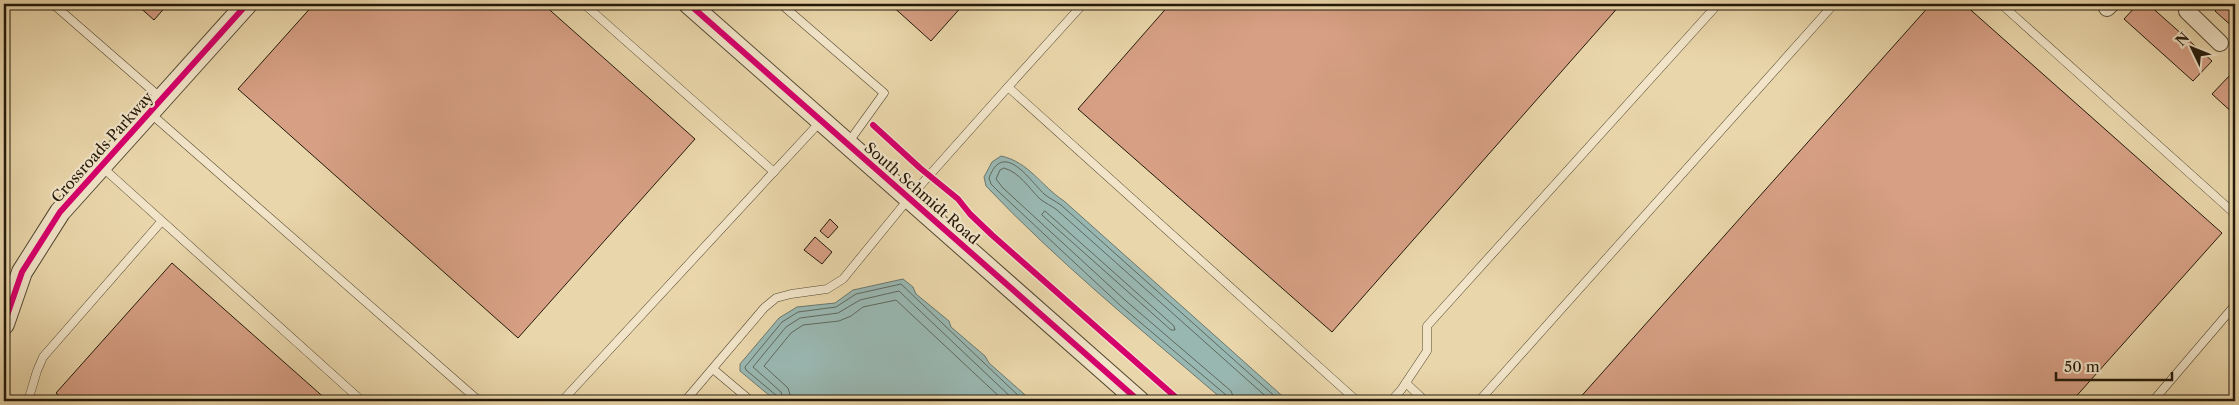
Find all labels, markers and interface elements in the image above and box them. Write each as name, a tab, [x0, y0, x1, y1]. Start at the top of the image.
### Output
north arrow	[2166, 22, 2216, 72]
text: N	[2172, 29, 2193, 50]
street label: Crossroads Parkway	[47, 87, 157, 206]
street label: South Schmidt Road	[861, 138, 983, 248]
scale bar	[2056, 350, 2173, 382]
text: 50 m	[2064, 357, 2100, 376]

